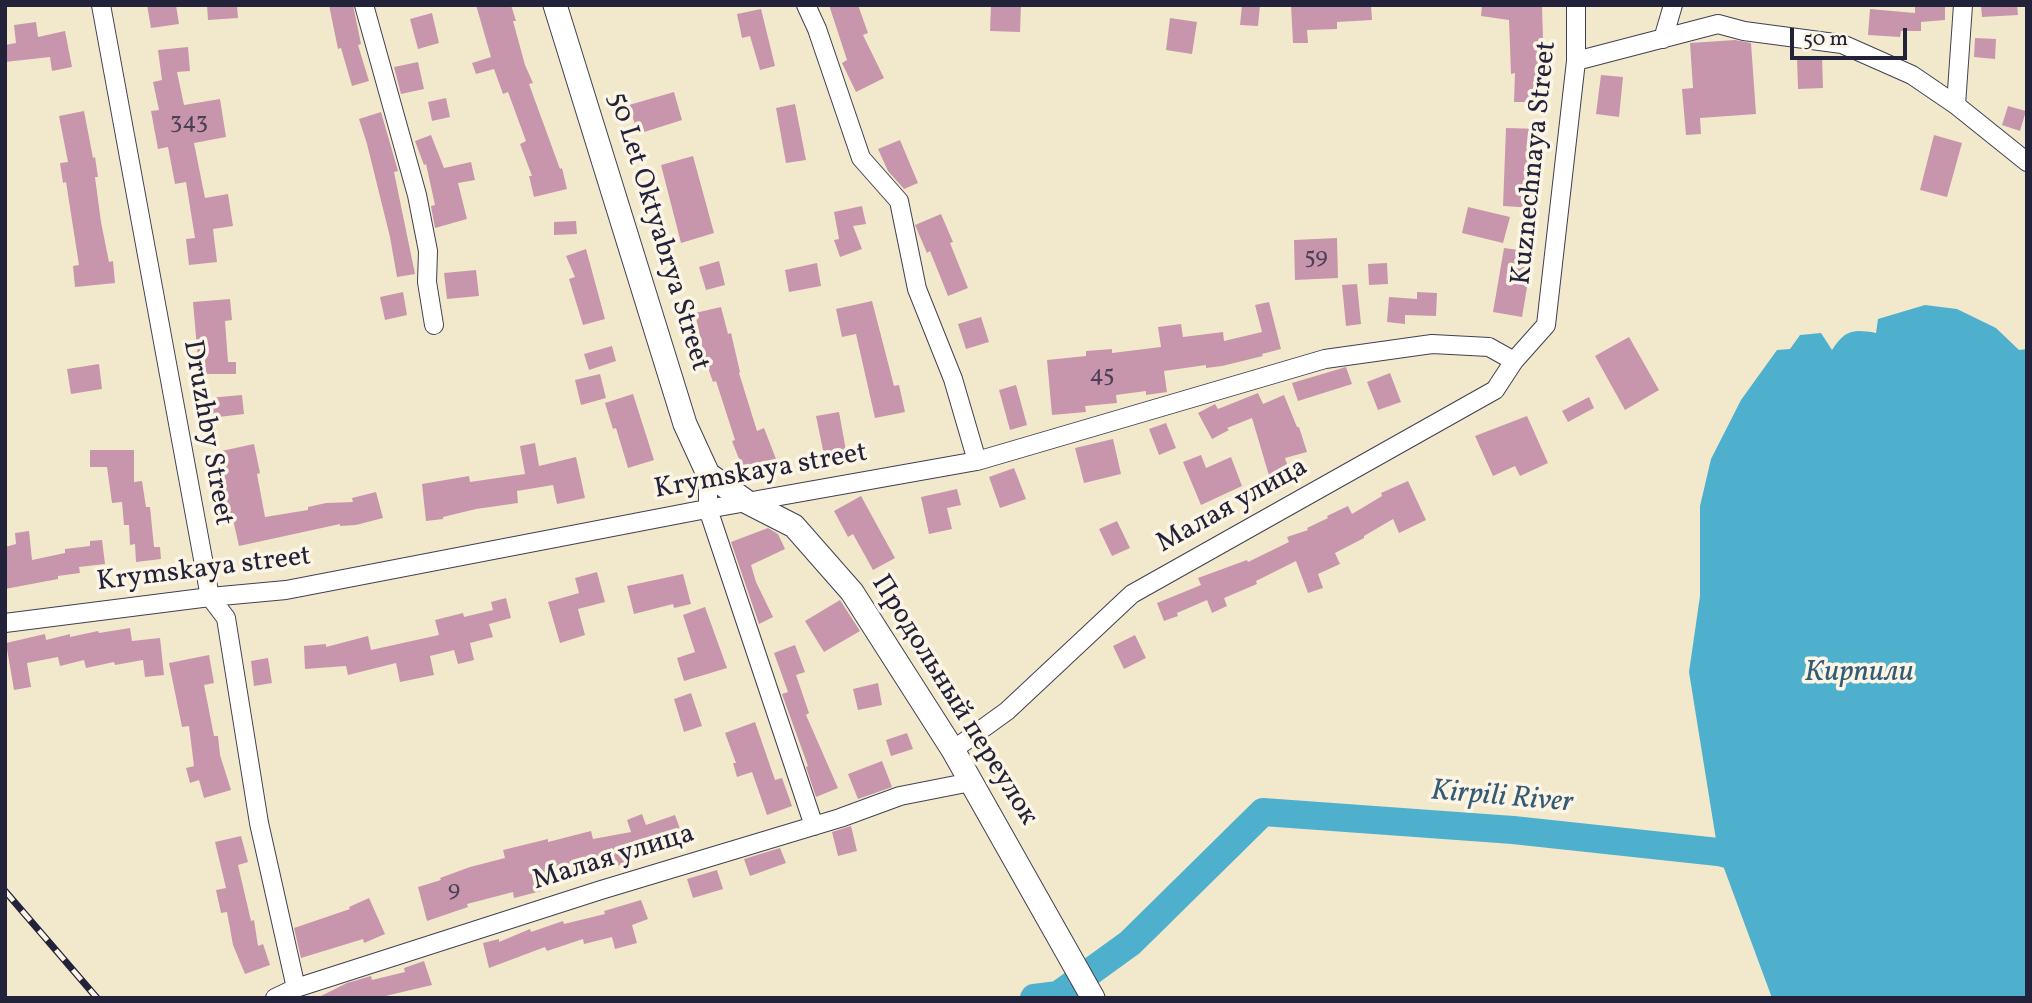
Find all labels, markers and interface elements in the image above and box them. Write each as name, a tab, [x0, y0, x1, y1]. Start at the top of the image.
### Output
scale bar	[1794, 14, 1911, 58]
text: 50 m	[1803, 25, 1848, 54]
street label: Kuznechnaya Street	[1506, 39, 1566, 287]
street label: 50 Let Oktyabrya Street	[599, 89, 715, 375]
house number: 343	[170, 110, 208, 138]
house number: 59	[1304, 245, 1328, 273]
street label: Druzhby Street	[173, 338, 239, 528]
house number: 45	[1089, 363, 1115, 391]
street label: Krymskaya street	[652, 438, 870, 508]
street label: Малая улица	[1152, 452, 1314, 562]
street label: Krymskaya street	[95, 541, 313, 601]
street label: Продольный переулок	[862, 570, 1044, 832]
water label: Кирпили	[1804, 656, 1914, 692]
water label: Kirpili River	[1429, 775, 1575, 823]
street label: Малая улица	[529, 818, 699, 900]
house number: 9	[448, 878, 460, 906]

